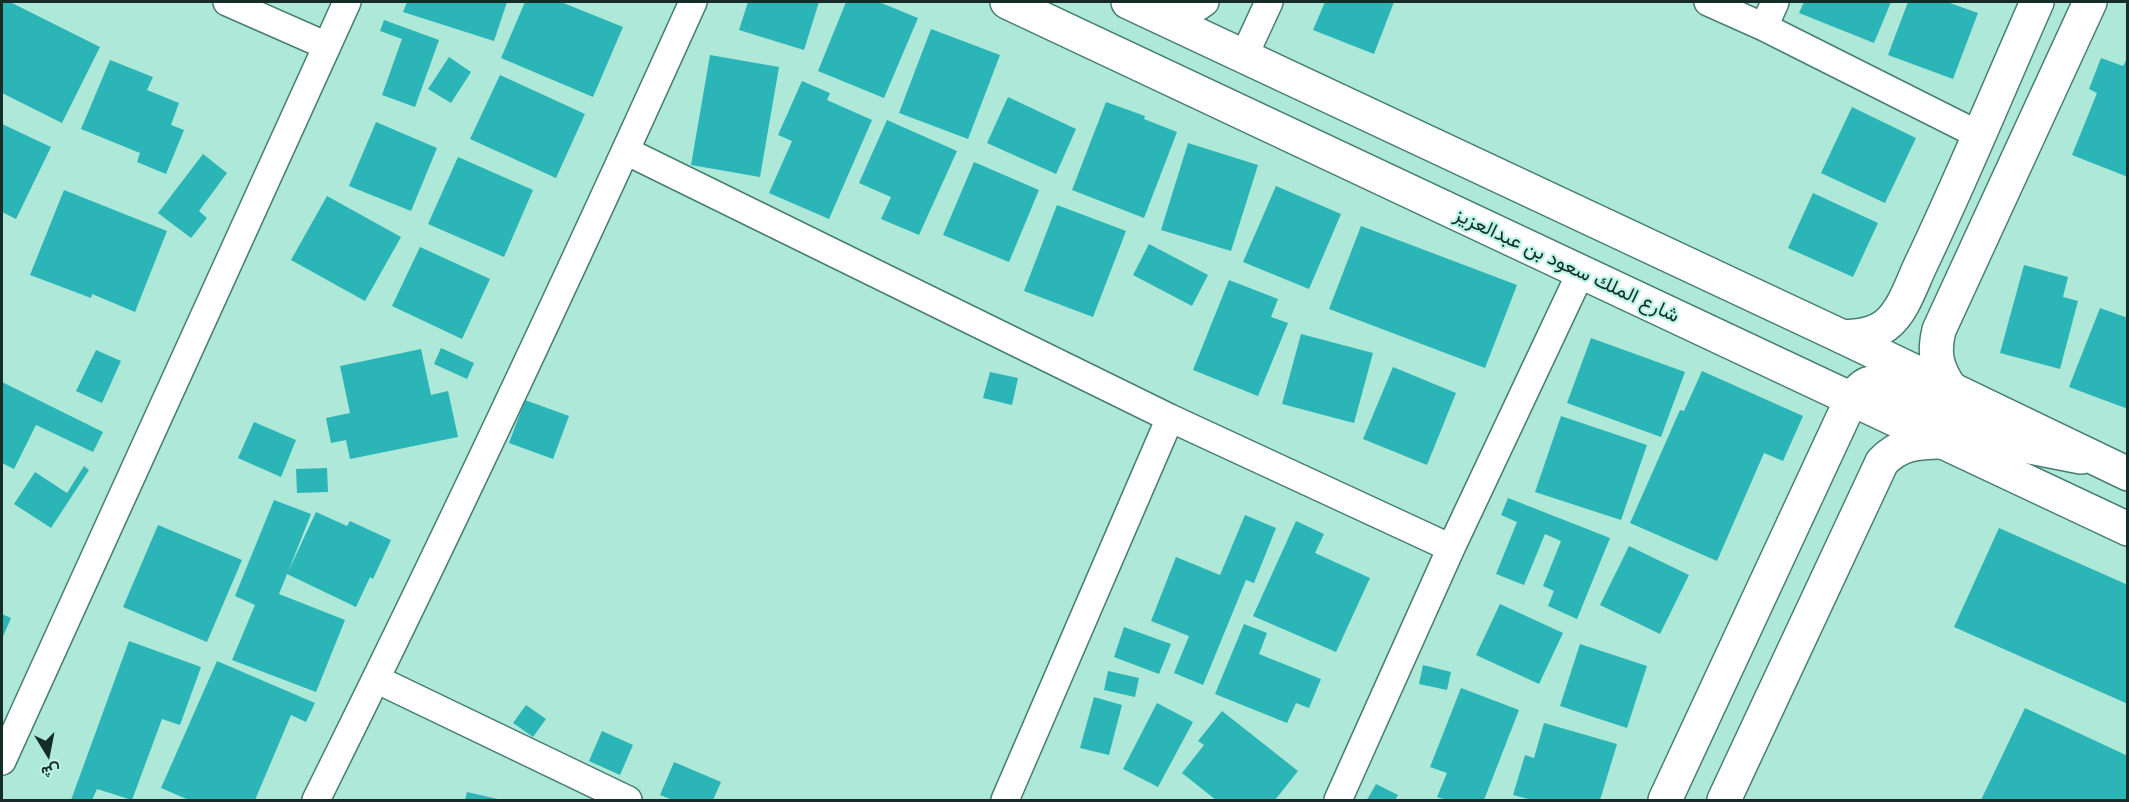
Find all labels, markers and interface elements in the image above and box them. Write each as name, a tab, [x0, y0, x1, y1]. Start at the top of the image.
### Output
street label: شارع الملك سعود بن عبدالعزيز	[1451, 202, 1683, 328]
north arrow	[18, 724, 78, 784]
text: ش	[40, 761, 62, 783]

